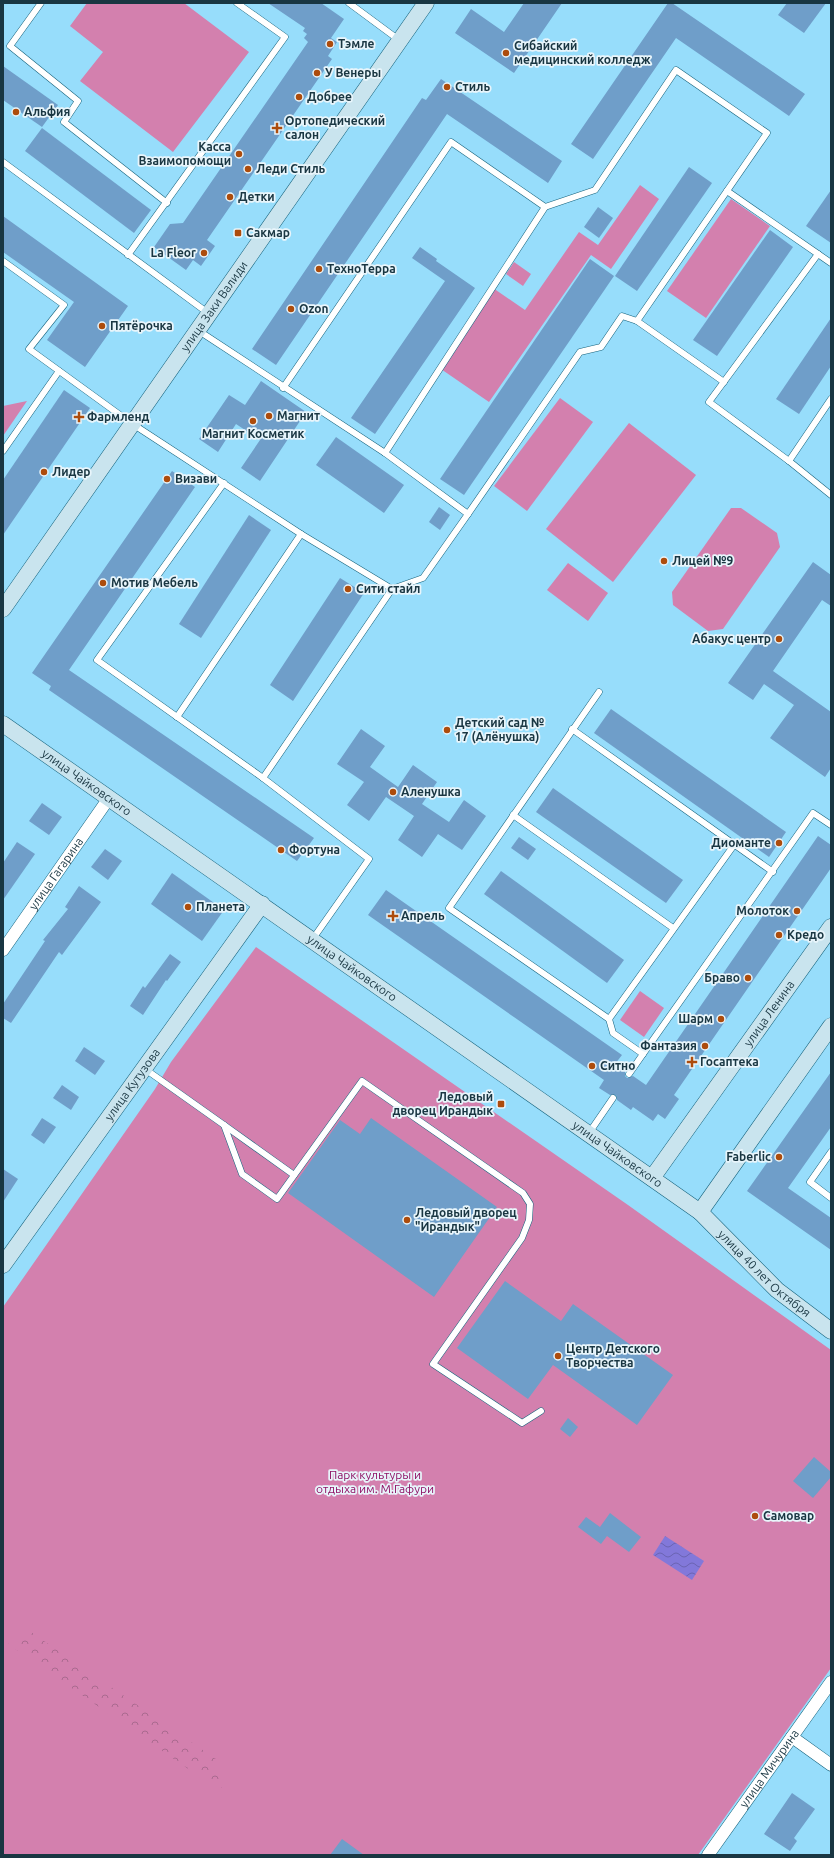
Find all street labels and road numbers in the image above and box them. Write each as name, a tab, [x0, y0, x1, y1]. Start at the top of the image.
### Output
street label: улица Заки Валиди	[178, 259, 250, 354]
street label: улица Чайковского	[40, 746, 134, 818]
street label: улица Гагарина	[26, 835, 85, 912]
street label: улица Чайковского	[305, 932, 400, 1004]
street label: улица Ленина	[741, 978, 797, 1049]
street label: улица Кутузова	[102, 1046, 162, 1123]
street label: улица Чайковского	[570, 1118, 665, 1190]
street label: улица 40 лет Октября	[716, 1227, 813, 1319]
street label: улица Мичурина	[737, 1727, 801, 1810]

